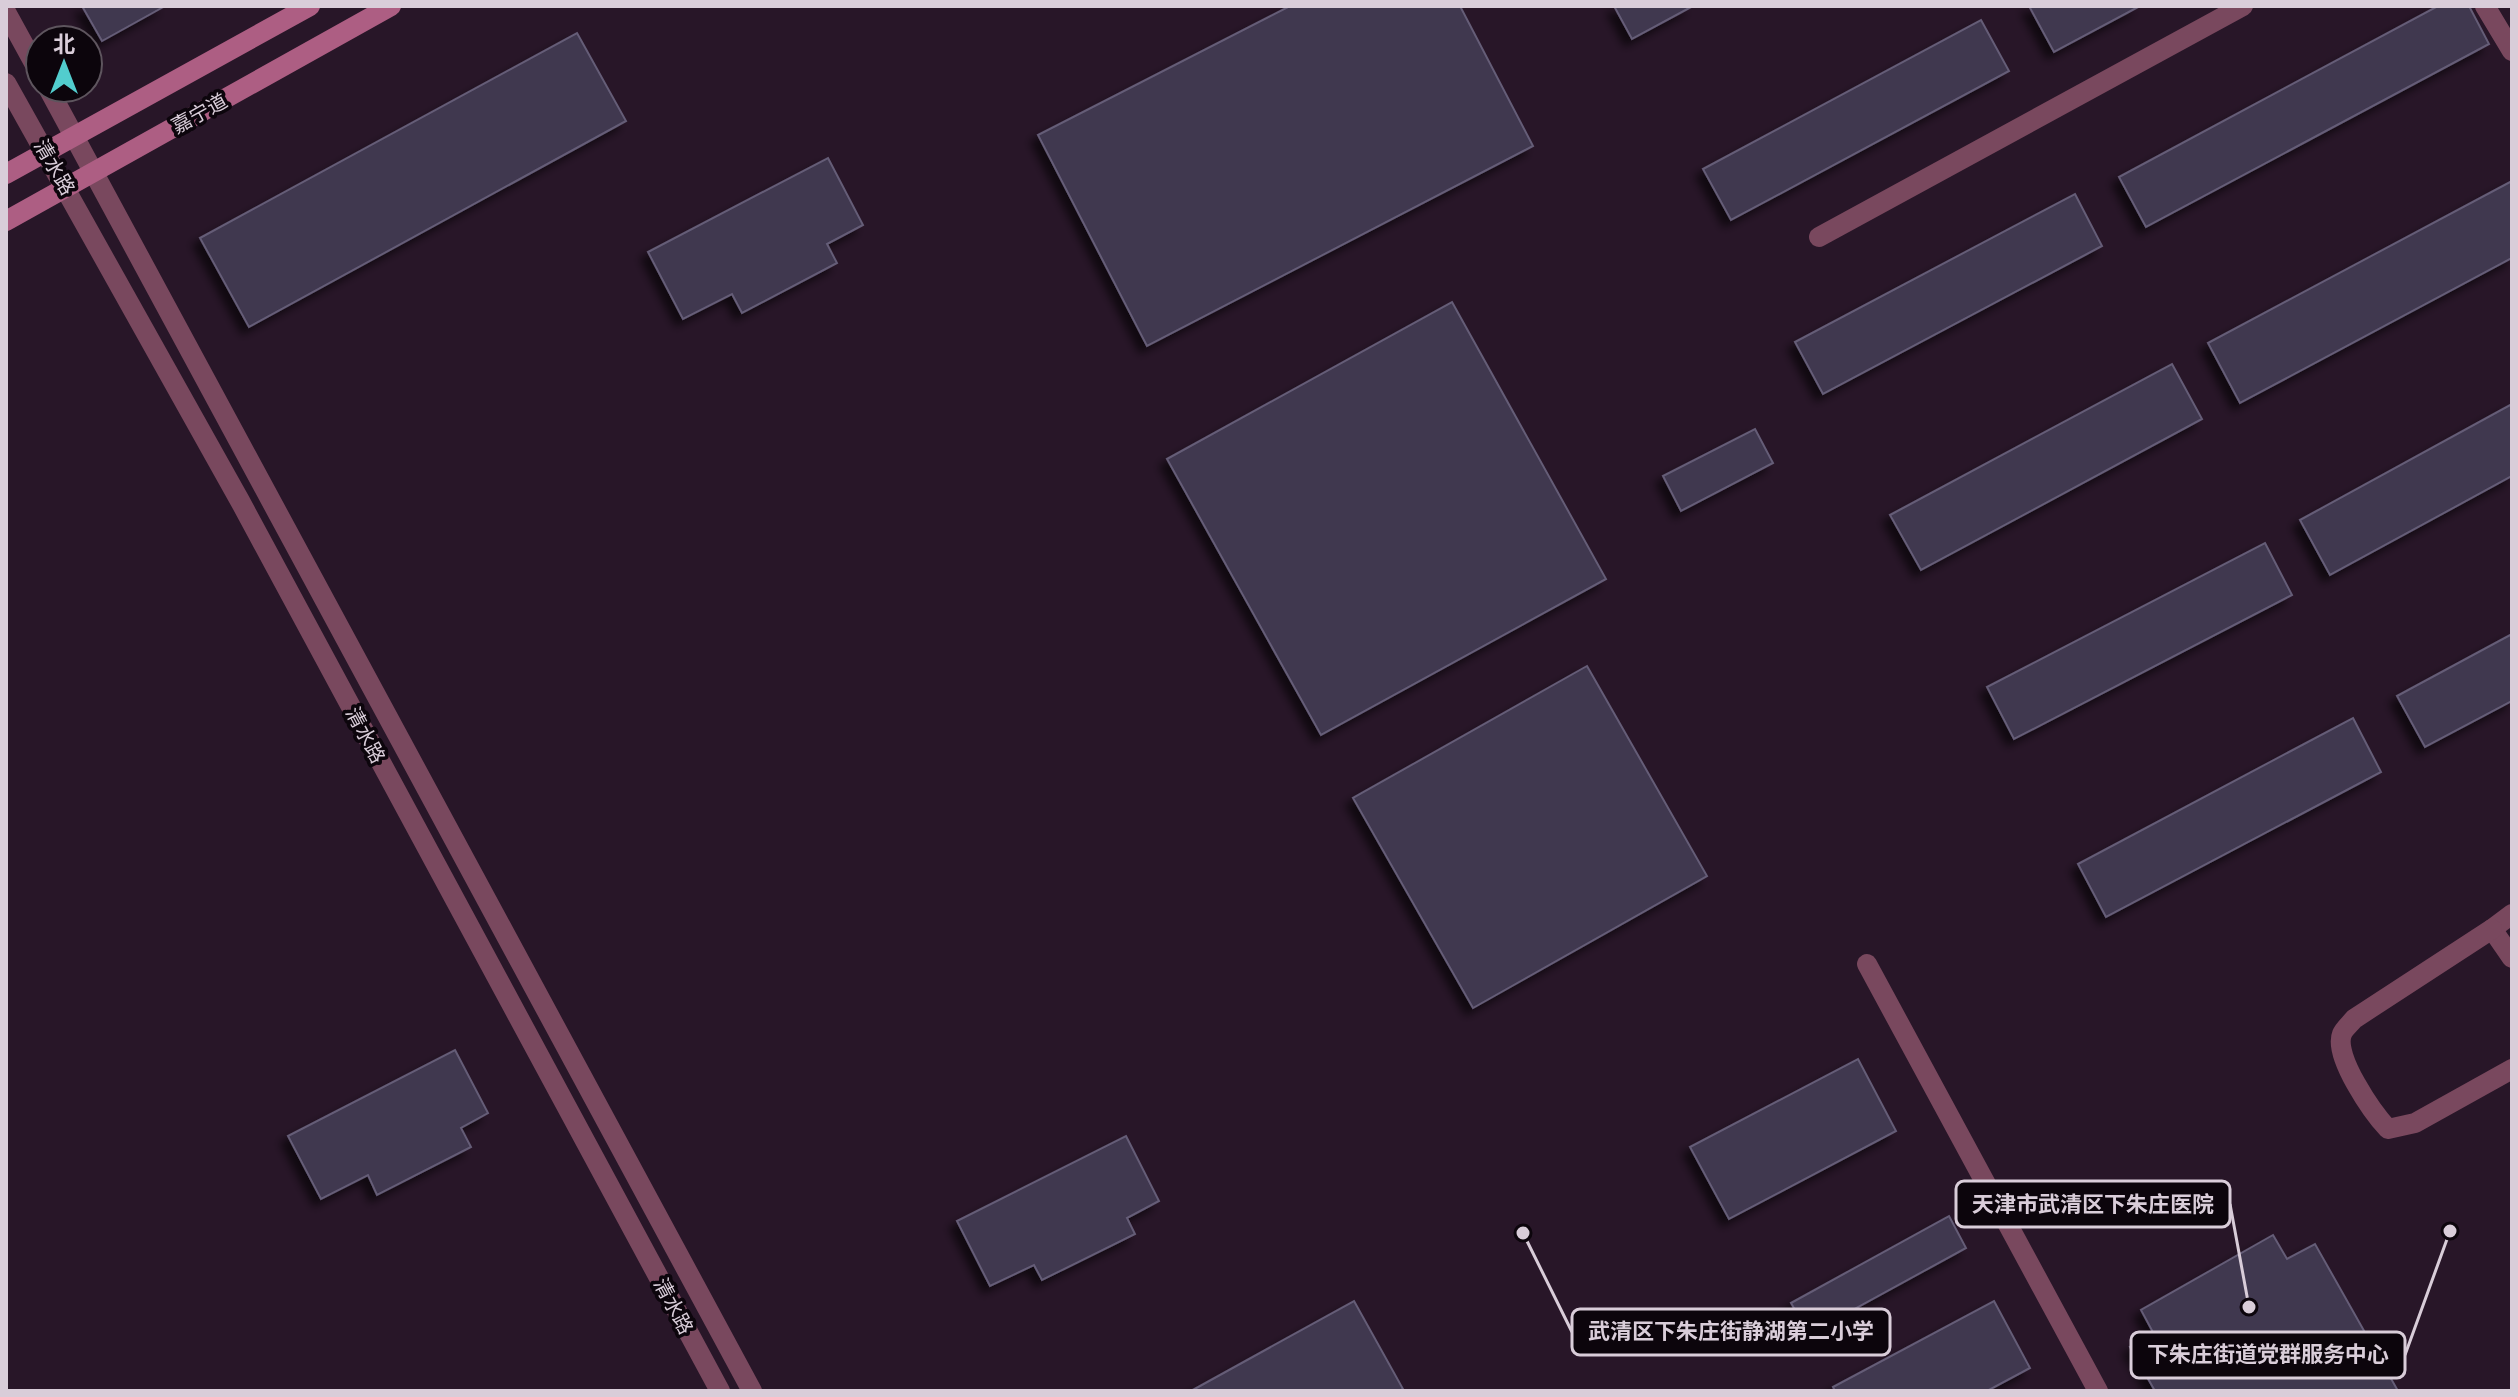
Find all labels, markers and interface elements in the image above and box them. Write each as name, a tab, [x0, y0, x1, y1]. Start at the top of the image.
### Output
north arrow	[24, 24, 104, 104]
text: 北	[53, 28, 75, 58]
street label: 嘉宁道	[166, 87, 232, 139]
street label: 清水路	[28, 134, 82, 200]
street label: 清水路	[340, 702, 392, 768]
callout: 天津市武清区下朱庄医院	[1956, 1181, 2230, 1227]
text: 天津市武清区下朱庄医院	[1972, 1188, 2214, 1218]
street label: 清水路	[648, 1273, 700, 1339]
callout: 武清区下朱庄街静湖第二小学	[1572, 1309, 1890, 1355]
text: 武清区下朱庄街静湖第二小学	[1588, 1315, 1874, 1345]
callout: 下朱庄街道党群服务中心	[2131, 1332, 2405, 1378]
text: 下朱庄街道党群服务中心	[2147, 1338, 2389, 1368]

